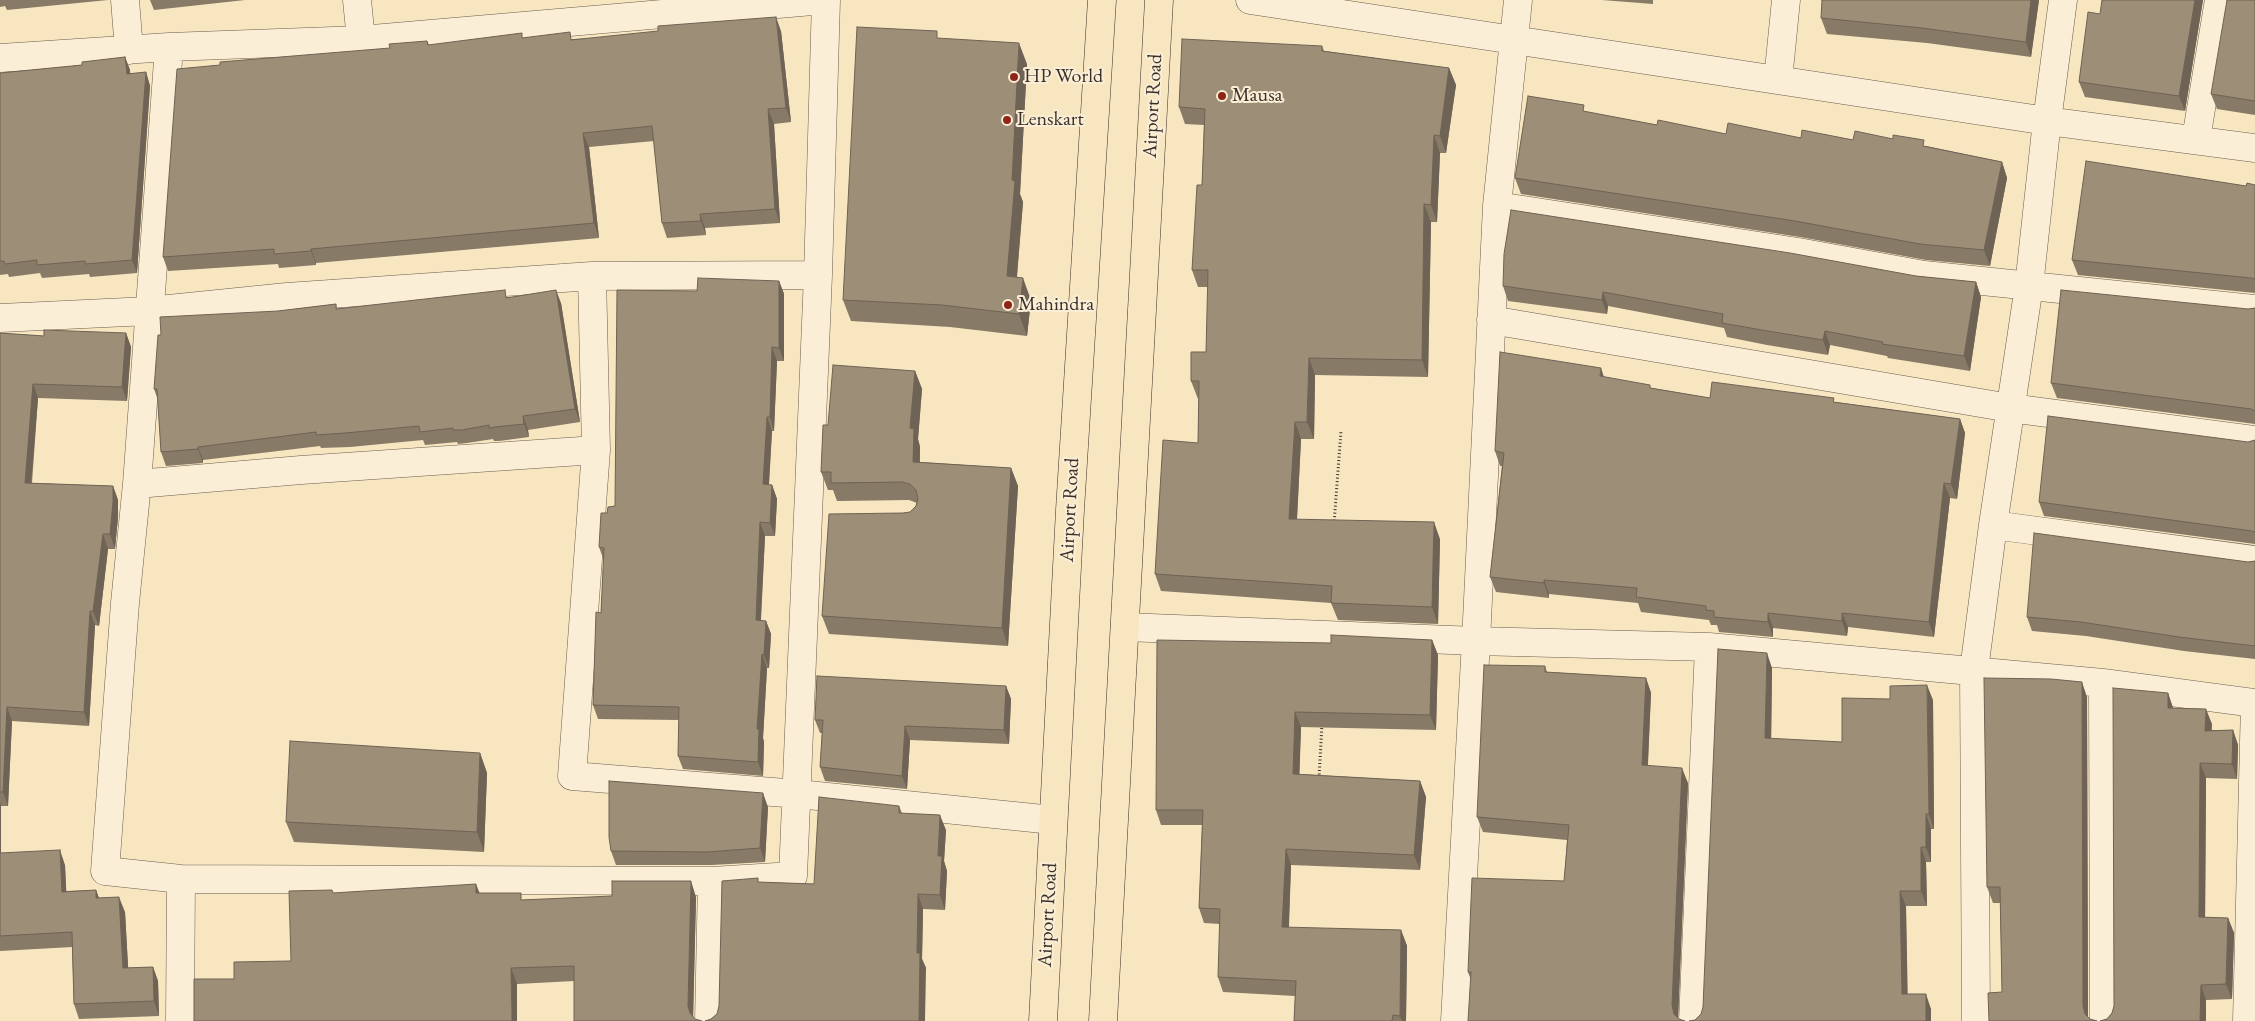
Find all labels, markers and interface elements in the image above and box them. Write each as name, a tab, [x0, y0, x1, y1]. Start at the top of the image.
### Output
street label: Airport Road	[1138, 53, 1168, 159]
place label: HP World	[1024, 65, 1103, 89]
marker: HP World	[1008, 71, 1020, 83]
place label: Mausa	[1232, 84, 1283, 108]
marker: Mausa	[1216, 90, 1228, 102]
place label: Lenskart	[1017, 108, 1084, 132]
marker: Lenskart	[1001, 114, 1013, 126]
place label: Mahindra	[1018, 293, 1094, 317]
marker: Mahindra	[1002, 299, 1014, 311]
street label: Airport Road	[1055, 457, 1085, 563]
street label: Airport Road	[1033, 862, 1063, 968]

